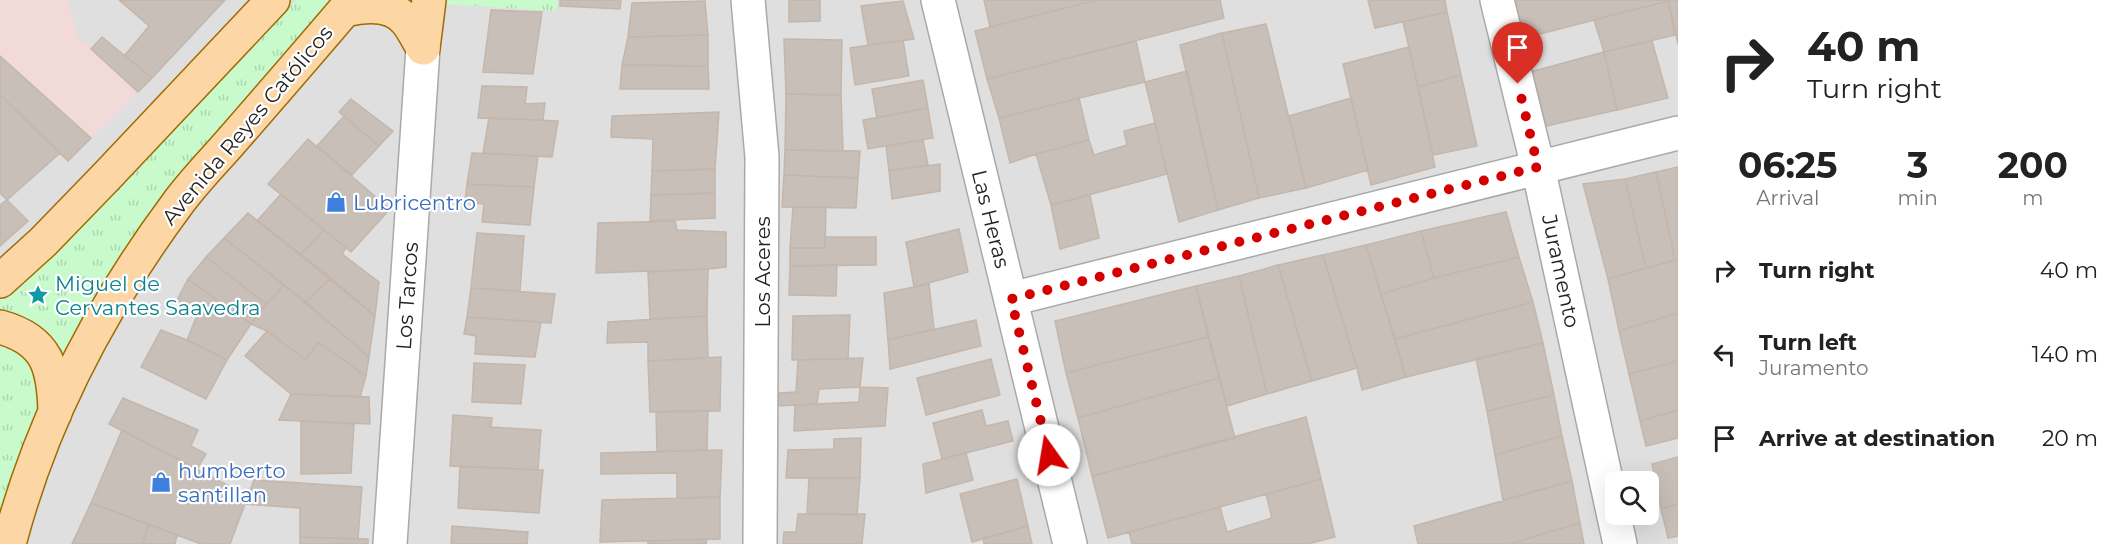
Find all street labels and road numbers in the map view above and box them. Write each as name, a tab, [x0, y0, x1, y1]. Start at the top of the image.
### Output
street label: Avenida Reyes Católicos	[156, 20, 338, 230]
street label: Las Heras	[967, 167, 1015, 271]
street label: Juramento	[1537, 211, 1585, 330]
street label: Los Aceres	[750, 216, 775, 328]
street label: Los Tarcos	[391, 241, 423, 351]

